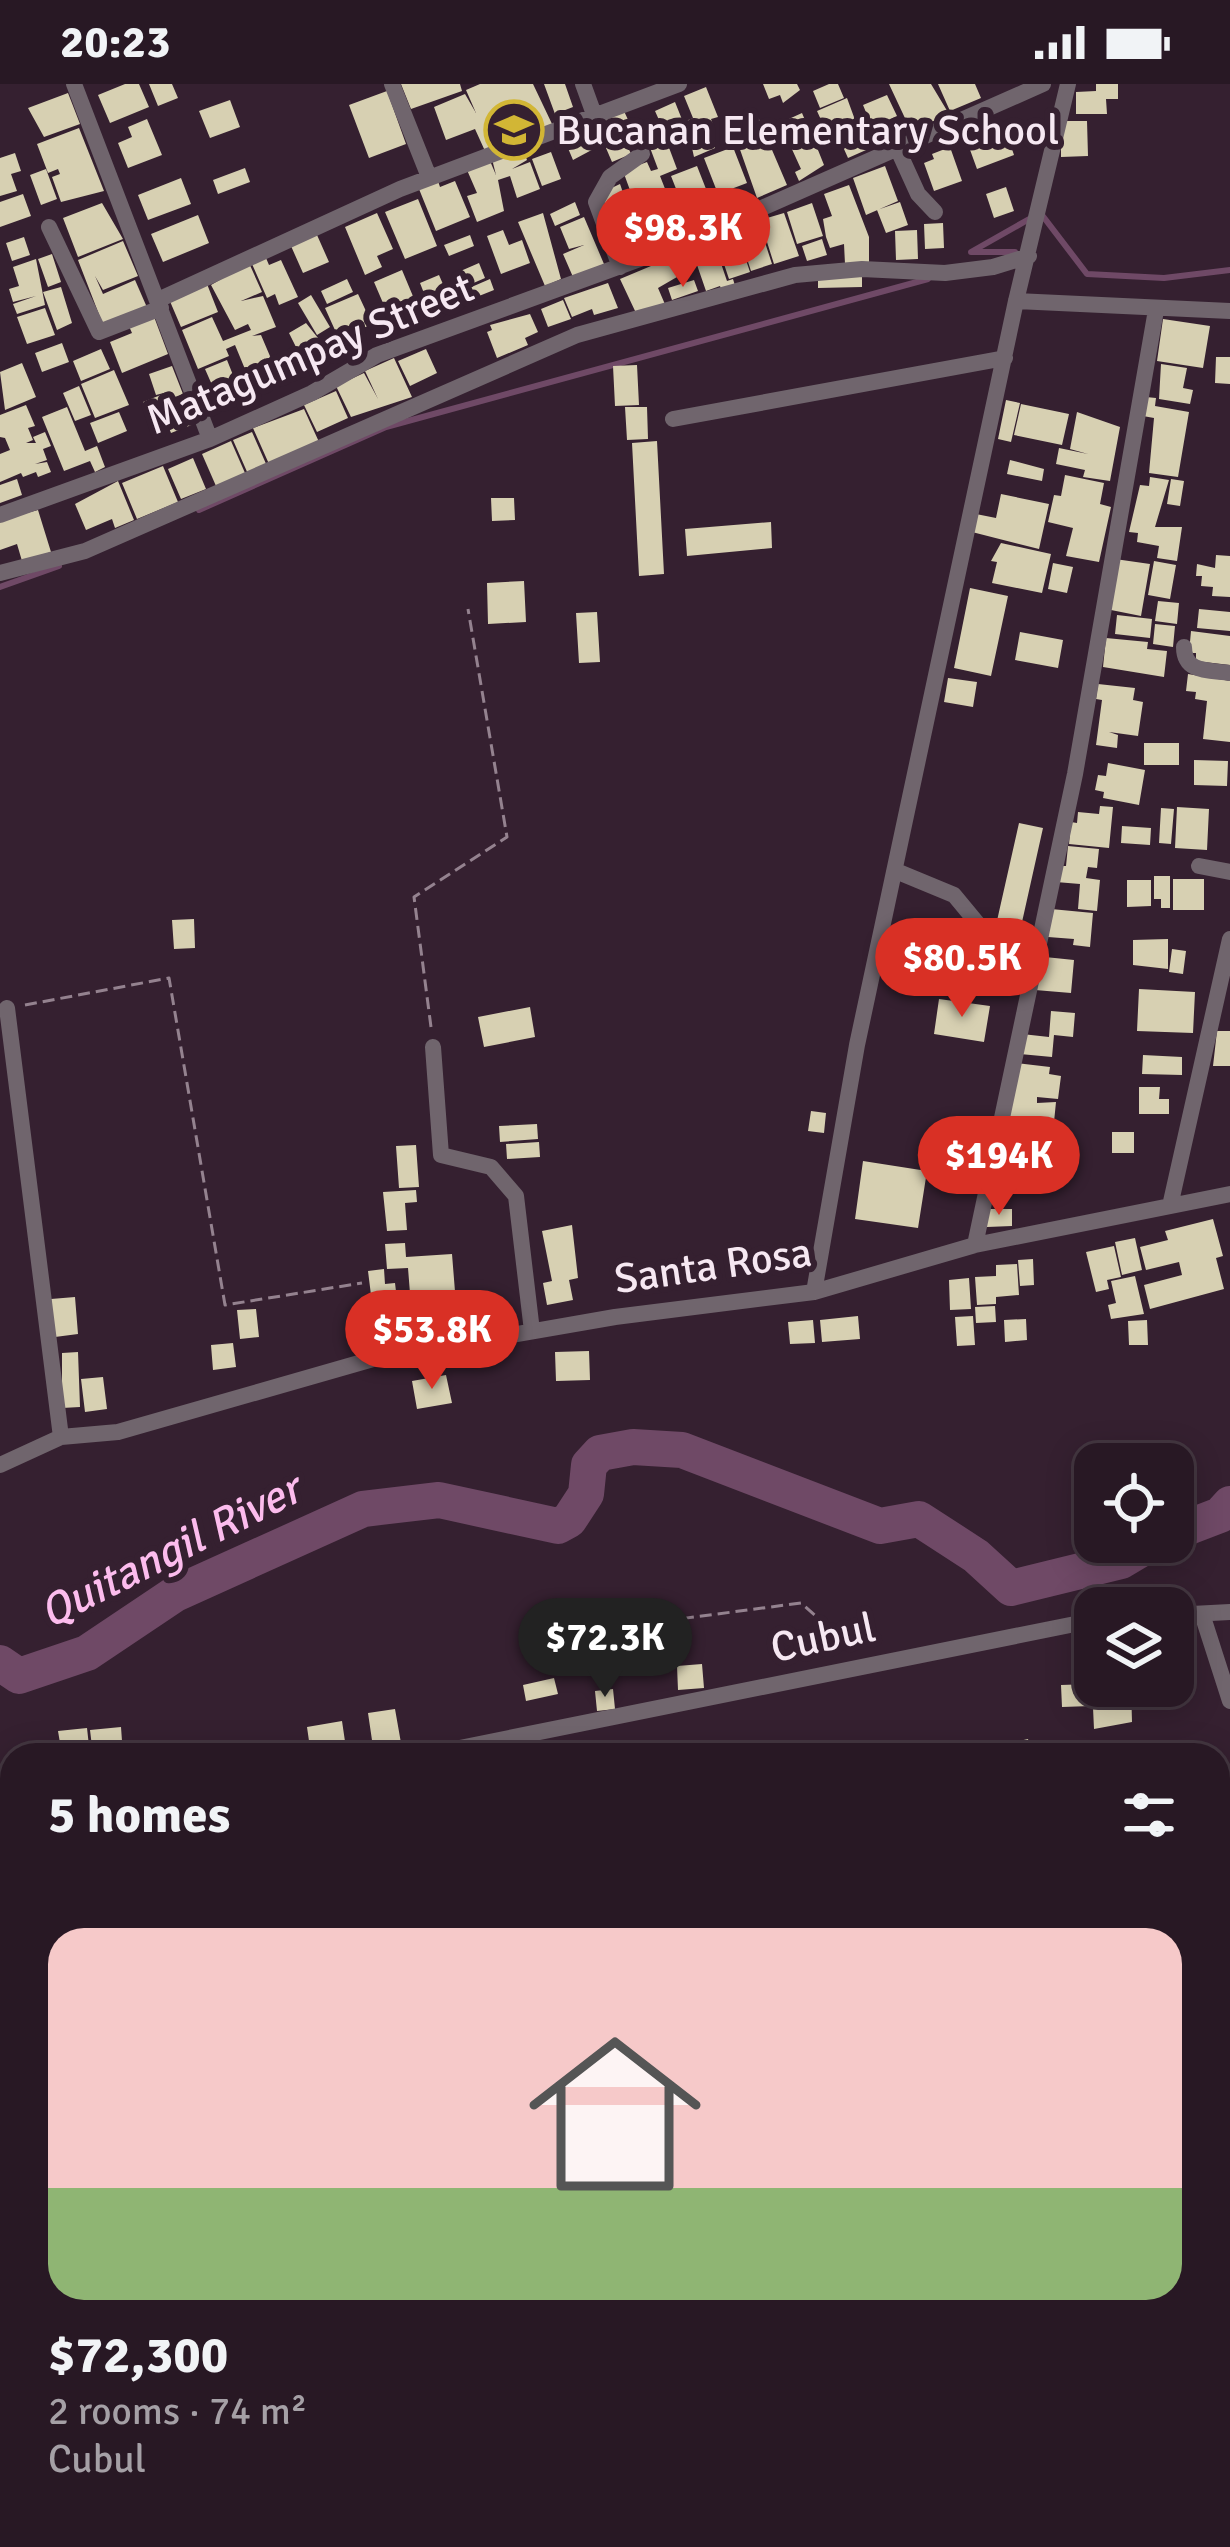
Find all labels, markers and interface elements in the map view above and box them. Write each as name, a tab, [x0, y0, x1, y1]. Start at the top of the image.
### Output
text: 20:23	[60, 15, 170, 70]
school or university icon: Bucanan Elementary School	[483, 99, 545, 161]
place label: Bucanan Elementary School	[556, 105, 1059, 156]
pin: $98.3K	[585, 188, 781, 290]
text: $98.3K	[623, 203, 743, 251]
street label: Matagumpay Street	[139, 262, 481, 446]
pin: $80.5K	[864, 918, 1060, 1020]
text: $80.5K	[902, 933, 1022, 981]
pin: $194K	[915, 1116, 1083, 1218]
text: $194K	[945, 1131, 1053, 1179]
street label: Santa Rosa	[611, 1227, 815, 1305]
pin: $53.8K	[334, 1290, 530, 1392]
text: $53.8K	[372, 1305, 492, 1353]
map controls	[1074, 1443, 1194, 1707]
button: locate	[1074, 1443, 1194, 1563]
water label: Quitangil River	[30, 1459, 315, 1640]
button: layers	[1074, 1587, 1194, 1707]
pin: $72.3K	[507, 1598, 703, 1700]
street label: Cubul	[766, 1602, 880, 1674]
text: $72.3K	[545, 1613, 665, 1661]
icon: filters	[1116, 1782, 1182, 1848]
text: 5 homes	[48, 1784, 230, 1847]
icon: home	[507, 2006, 723, 2222]
text: $72,300	[48, 2324, 228, 2387]
text: 2 rooms · 74 m²	[48, 2387, 307, 2435]
text: Cubul	[48, 2435, 146, 2483]

